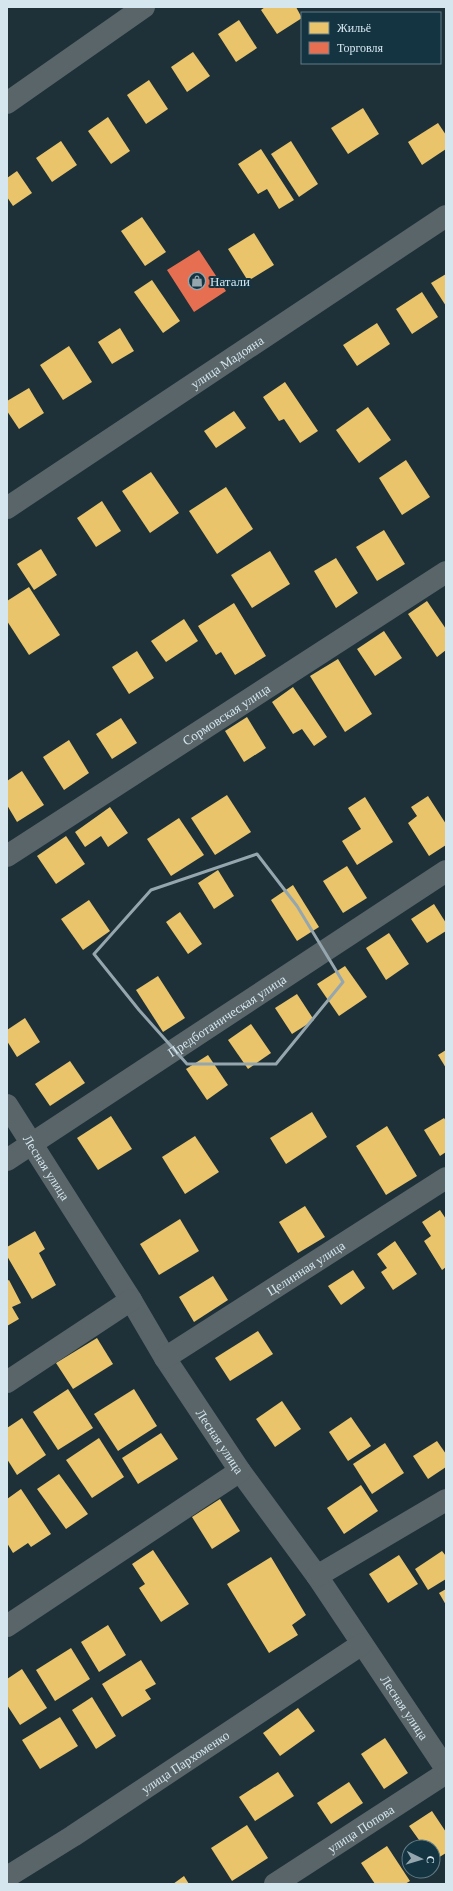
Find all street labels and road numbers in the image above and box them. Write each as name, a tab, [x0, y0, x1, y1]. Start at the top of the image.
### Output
street label: улица Мадояна	[188, 332, 266, 391]
street label: Сормовская улица	[180, 680, 273, 748]
street label: Предботаническая улица	[165, 971, 289, 1060]
street label: Лесная улица	[20, 1132, 73, 1203]
street label: Целинная улица	[264, 1237, 348, 1298]
street label: Лесная улица	[193, 1406, 247, 1477]
street label: Лесная улица	[378, 1672, 432, 1743]
street label: улица Пархоменко	[138, 1727, 232, 1796]
street label: улица Попова	[324, 1801, 397, 1856]

